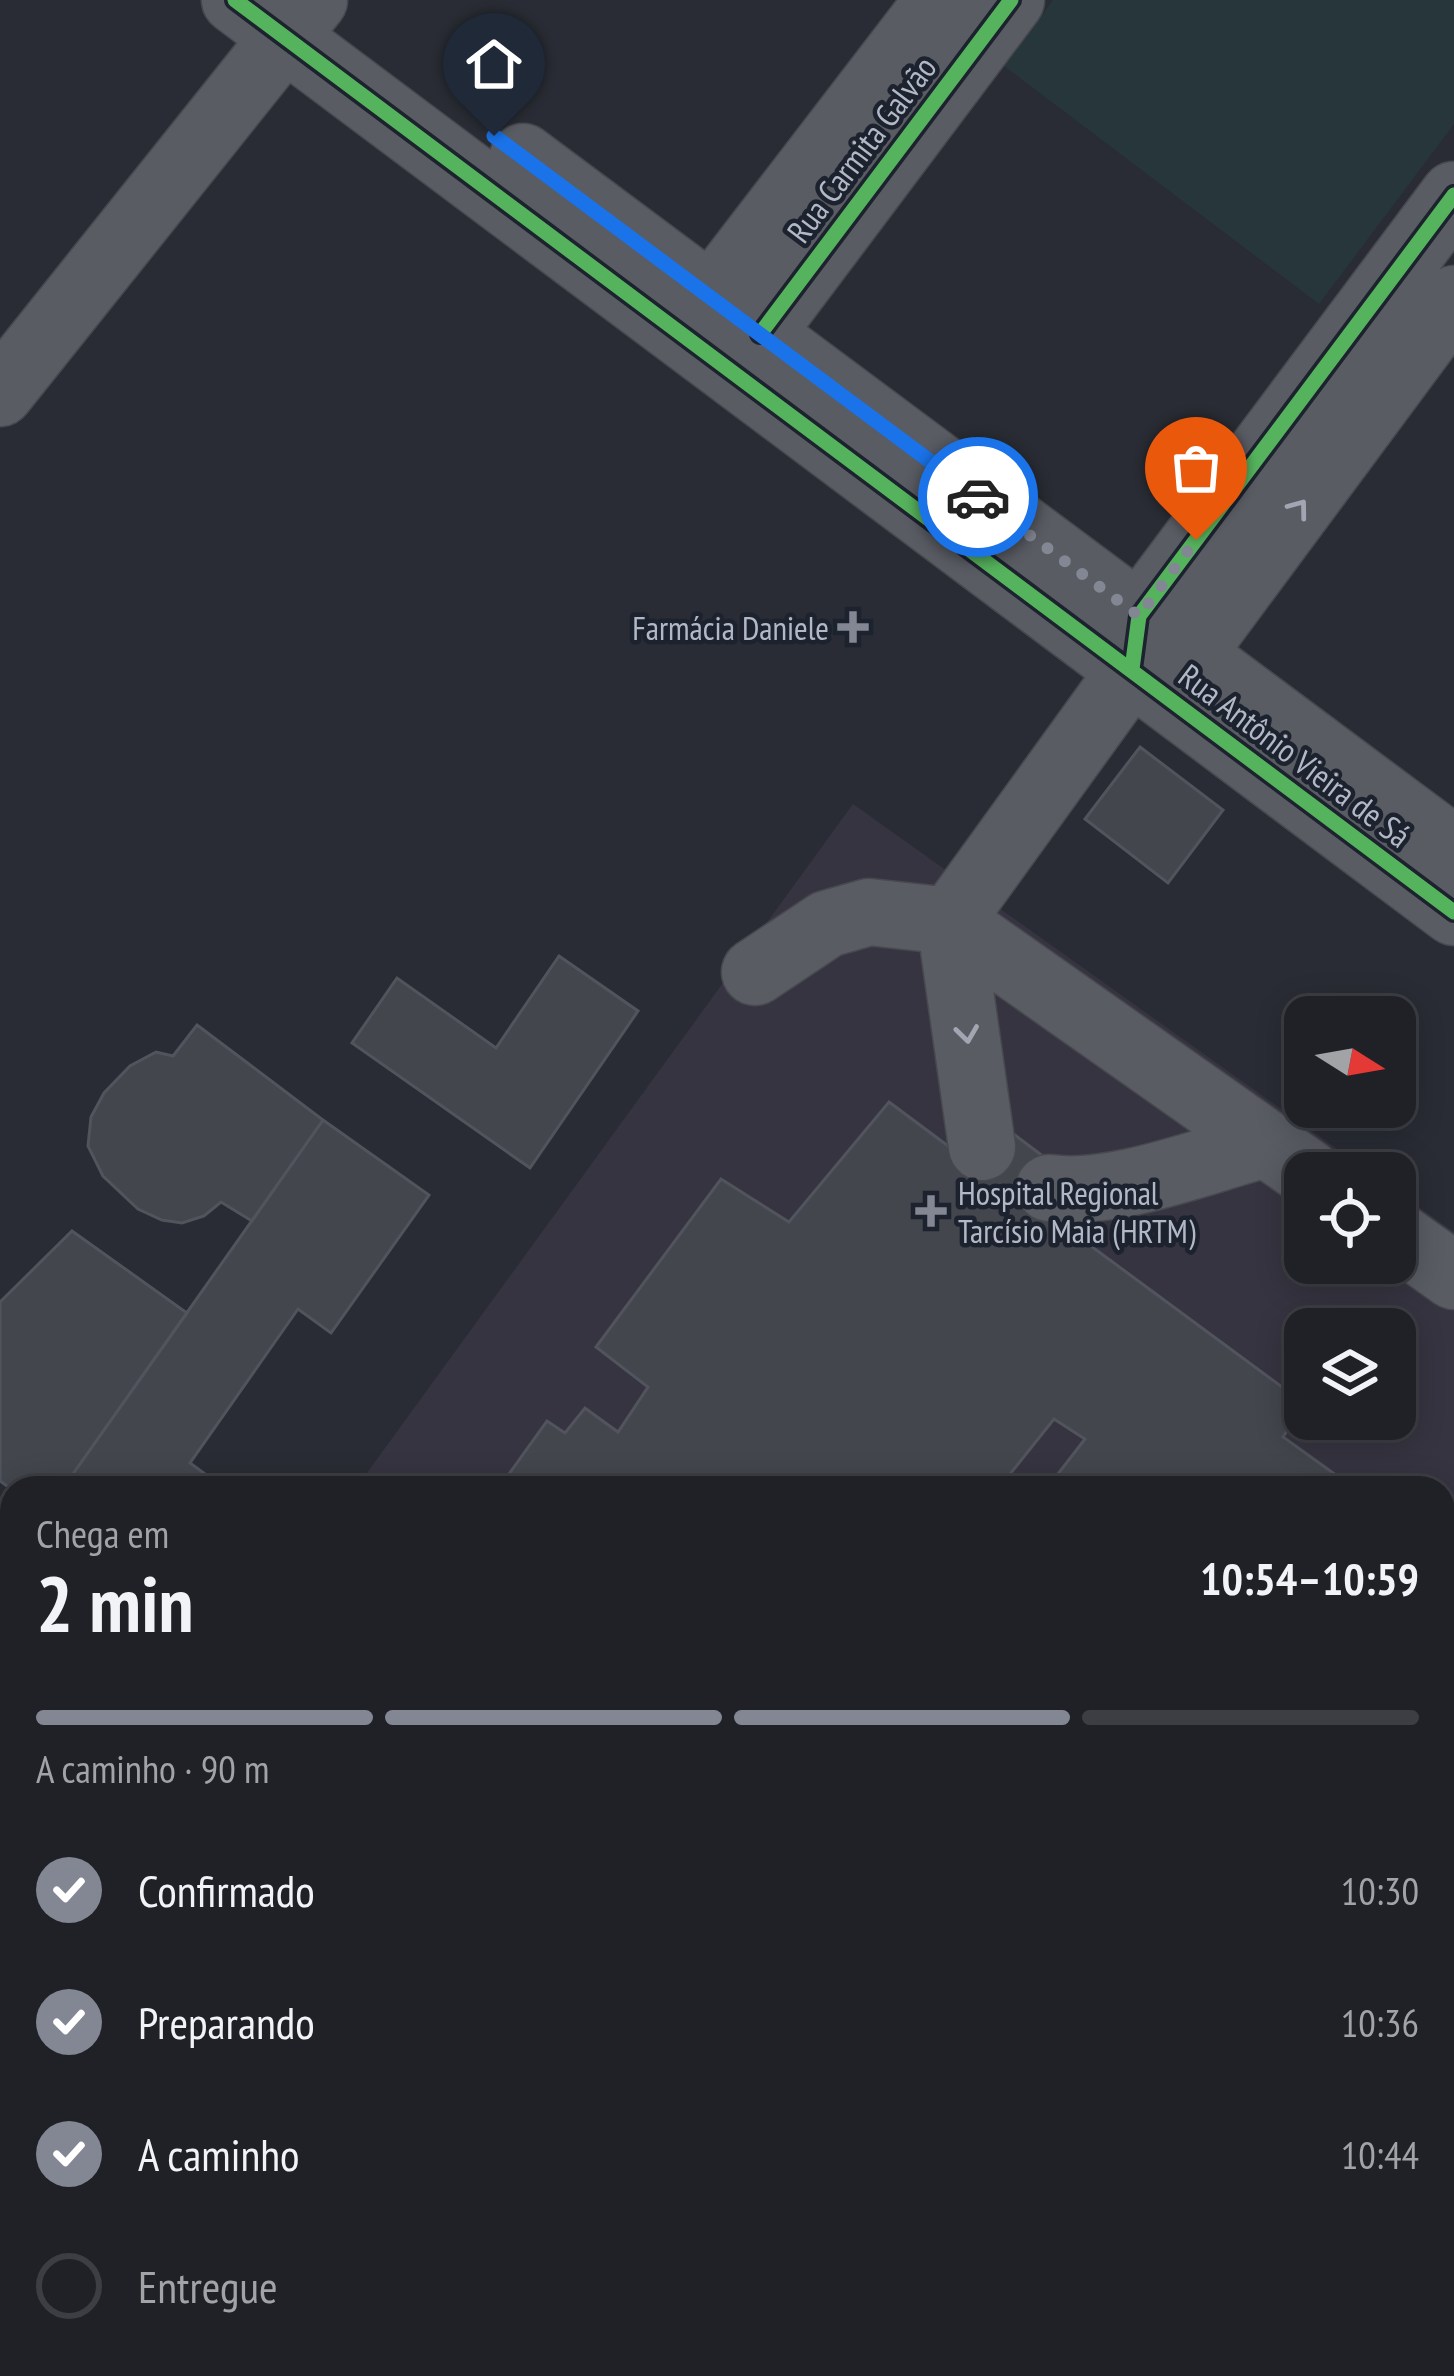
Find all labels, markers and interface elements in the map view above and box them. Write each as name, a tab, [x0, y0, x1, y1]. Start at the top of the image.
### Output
pin	[443, 13, 545, 136]
icon: home	[461, 31, 527, 97]
street label: Rua Carmita Galvão	[777, 47, 945, 251]
pin	[1145, 417, 1247, 540]
icon: bag	[1163, 435, 1229, 501]
courier	[918, 437, 1038, 557]
icon: car	[945, 464, 1011, 530]
one-way arrow	[1285, 500, 1307, 521]
place label: Farmácia Daniele	[632, 606, 829, 649]
marker: Farmácia Daniele	[840, 614, 866, 640]
street label: Rua Antônio Vieira de Sá	[1170, 654, 1420, 856]
north arrow	[1284, 996, 1416, 1128]
map controls	[1284, 996, 1416, 1440]
one-way arrow	[953, 1024, 979, 1044]
button: locate	[1284, 1152, 1416, 1284]
place label: Hospital Regional Tarcísio Maia (HRTM)	[958, 1171, 1196, 1252]
marker: Hospital Regional Tarcísio Maia (HRTM)	[915, 1195, 947, 1227]
button: layers	[1284, 1308, 1416, 1440]
text: Chega em	[36, 1508, 169, 1559]
text: 10:54–10:59	[1200, 1549, 1419, 1607]
text: 2 min	[36, 1553, 194, 1654]
text: A caminho · 90 m	[36, 1743, 270, 1794]
icon: check	[36, 1857, 102, 1923]
text: Confirmado	[138, 1861, 315, 1919]
text: 10:30	[1341, 1865, 1419, 1916]
icon: check	[36, 1989, 102, 2055]
text: Preparando	[138, 1993, 315, 2051]
text: 10:36	[1341, 1997, 1419, 2048]
icon: check	[36, 2121, 102, 2187]
text: A caminho	[138, 2125, 299, 2183]
text: 10:44	[1341, 2129, 1419, 2180]
text: Entregue	[138, 2257, 278, 2315]

